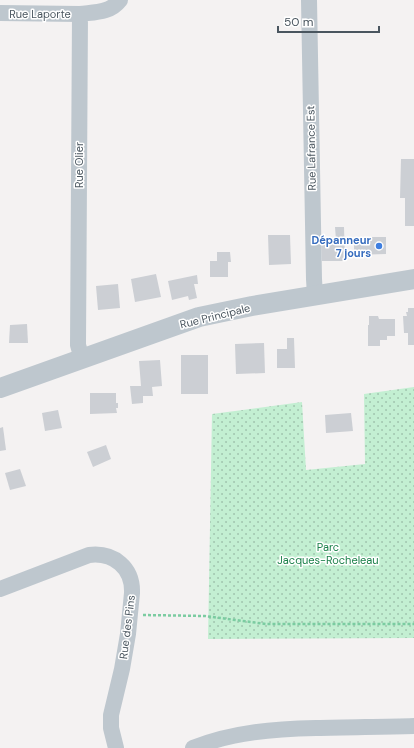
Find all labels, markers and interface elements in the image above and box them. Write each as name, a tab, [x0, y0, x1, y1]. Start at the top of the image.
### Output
street label: Rue Laporte	[9, 7, 71, 21]
scale bar	[278, 8, 379, 34]
text: 50 m	[284, 14, 313, 30]
street label: Rue Lafrance Est	[303, 105, 319, 191]
street label: Rue Olier	[72, 142, 86, 188]
place label: Dépanneur 7 jours	[311, 233, 371, 260]
marker: Dépanneur 7 jours	[374, 241, 384, 251]
street label: Rue Principale	[178, 301, 252, 331]
park label: Parc Jacques-Rocheleau	[277, 540, 379, 567]
street label: Rue des Pins	[116, 594, 138, 660]

